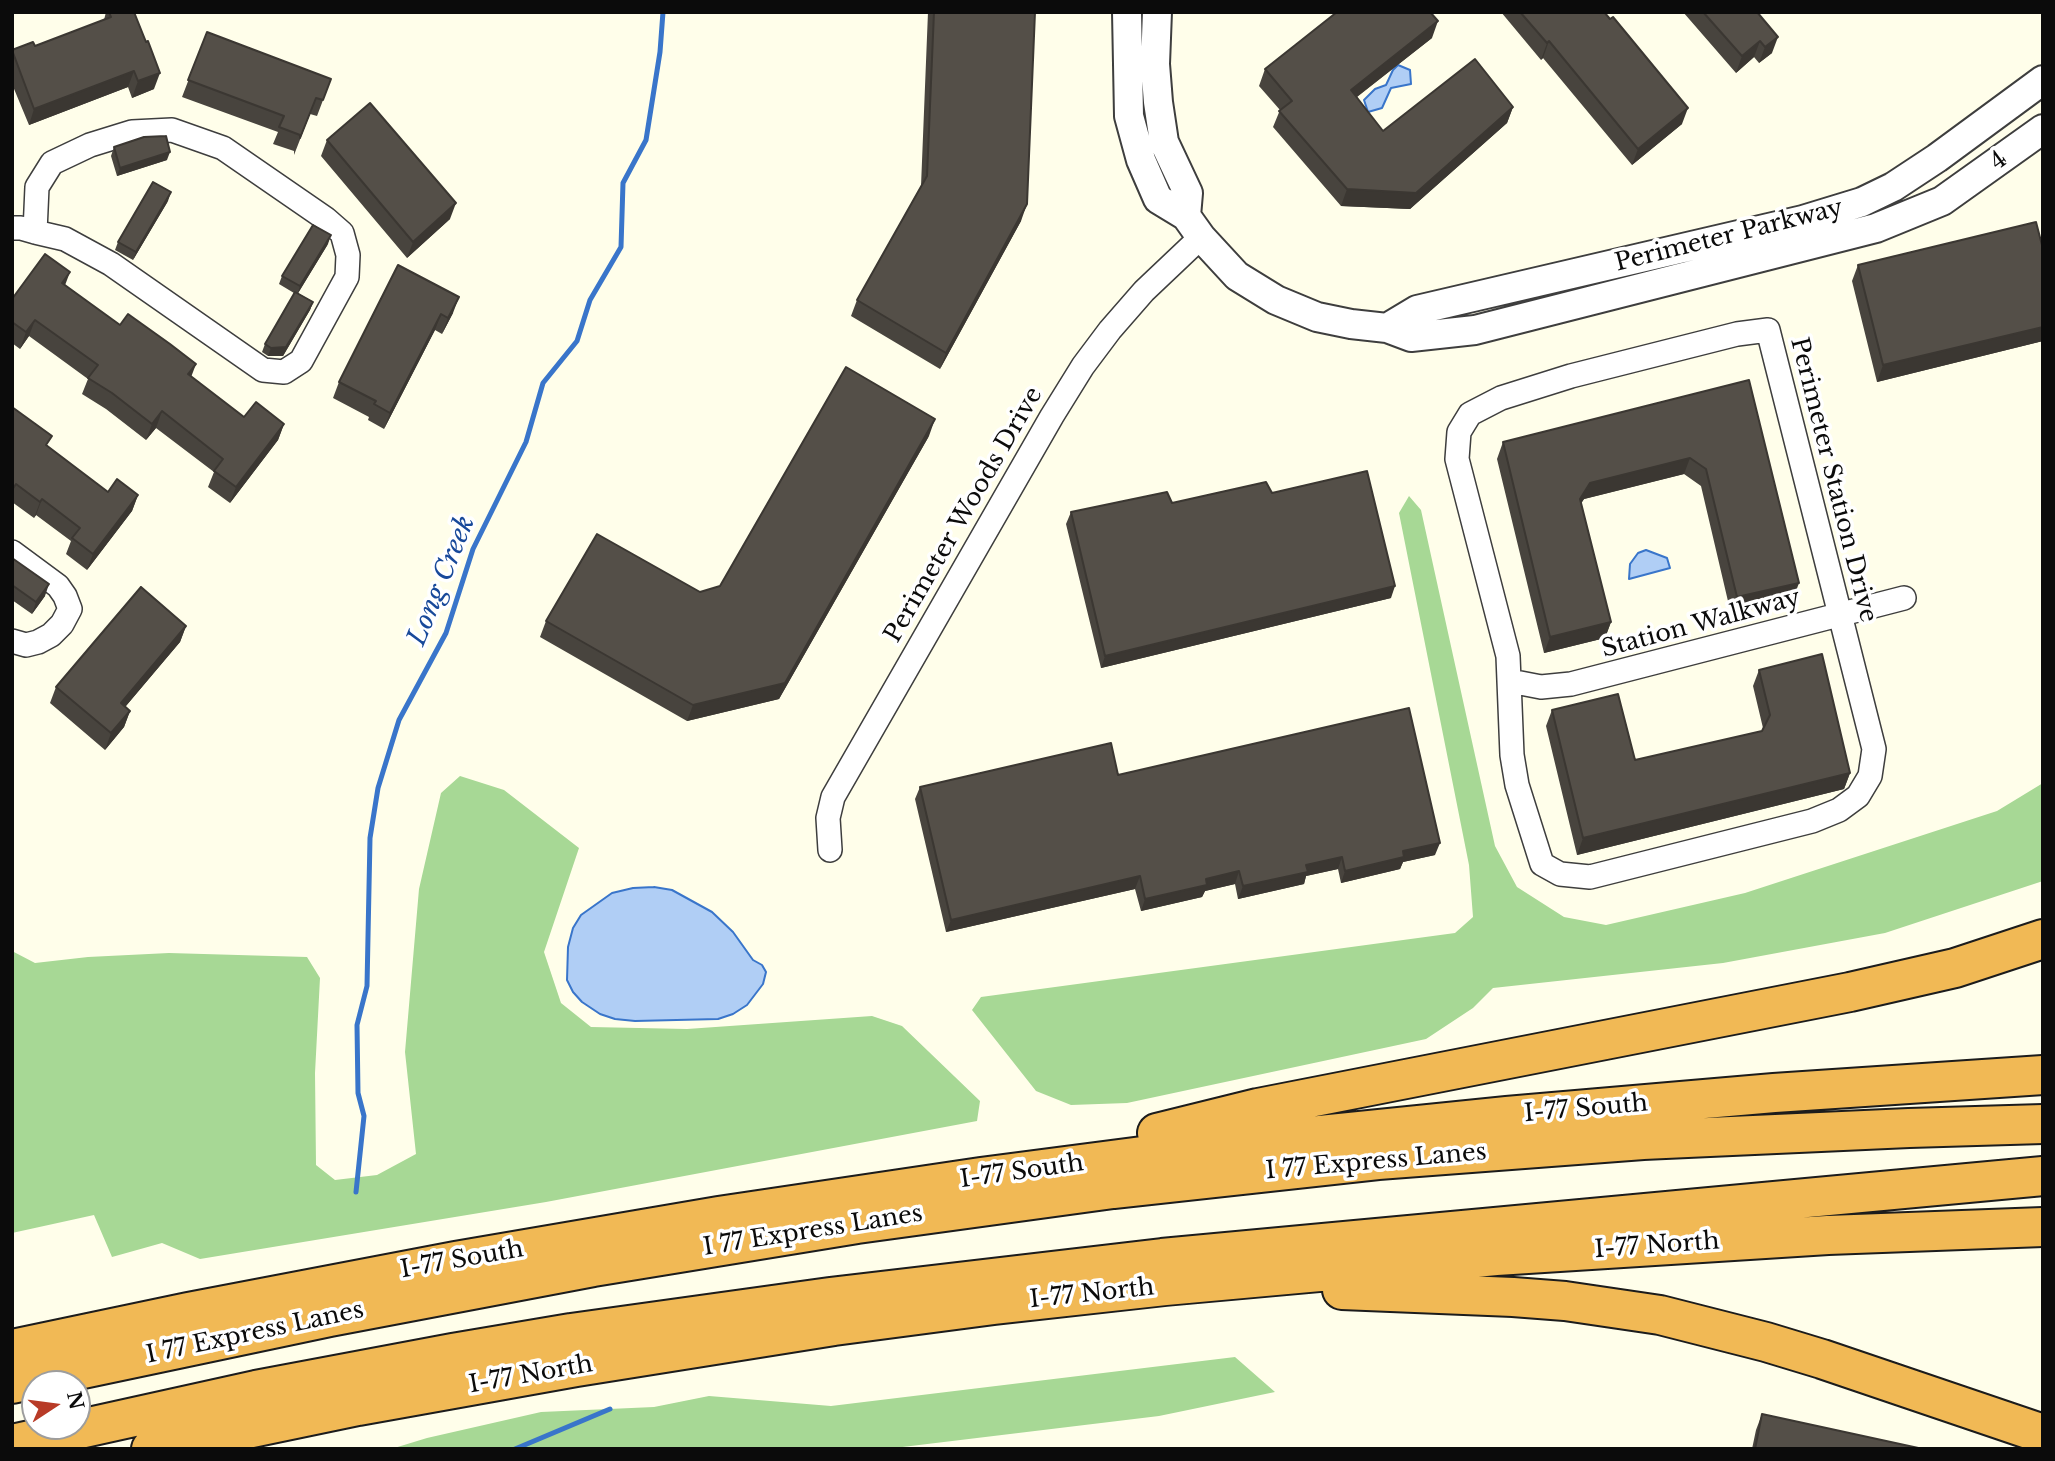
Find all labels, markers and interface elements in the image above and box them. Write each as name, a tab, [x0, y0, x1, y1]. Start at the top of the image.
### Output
street label: 4	[1985, 145, 2013, 177]
street label: Perimeter Parkway	[1612, 194, 1846, 278]
street label: Perimeter Station Drive	[1784, 335, 1882, 625]
street label: Perimeter Woods Drive	[879, 382, 1049, 648]
water label: Long Creek	[402, 512, 482, 650]
street label: Station Walkway	[1599, 584, 1803, 664]
street label: I-77 South	[1523, 1089, 1649, 1129]
street label: I 77 Express Lanes	[1264, 1138, 1488, 1186]
street label: I-77 South	[958, 1149, 1086, 1195]
street label: I 77 Express Lanes	[701, 1199, 925, 1263]
street label: I-77 North	[1594, 1227, 1720, 1265]
street label: I-77 South	[398, 1235, 526, 1285]
street label: I-77 North	[1028, 1273, 1156, 1315]
street label: I 77 Express Lanes	[144, 1296, 366, 1370]
street label: I-77 North	[467, 1350, 595, 1400]
north arrow	[21, 1370, 91, 1440]
text: N	[62, 1389, 88, 1412]

